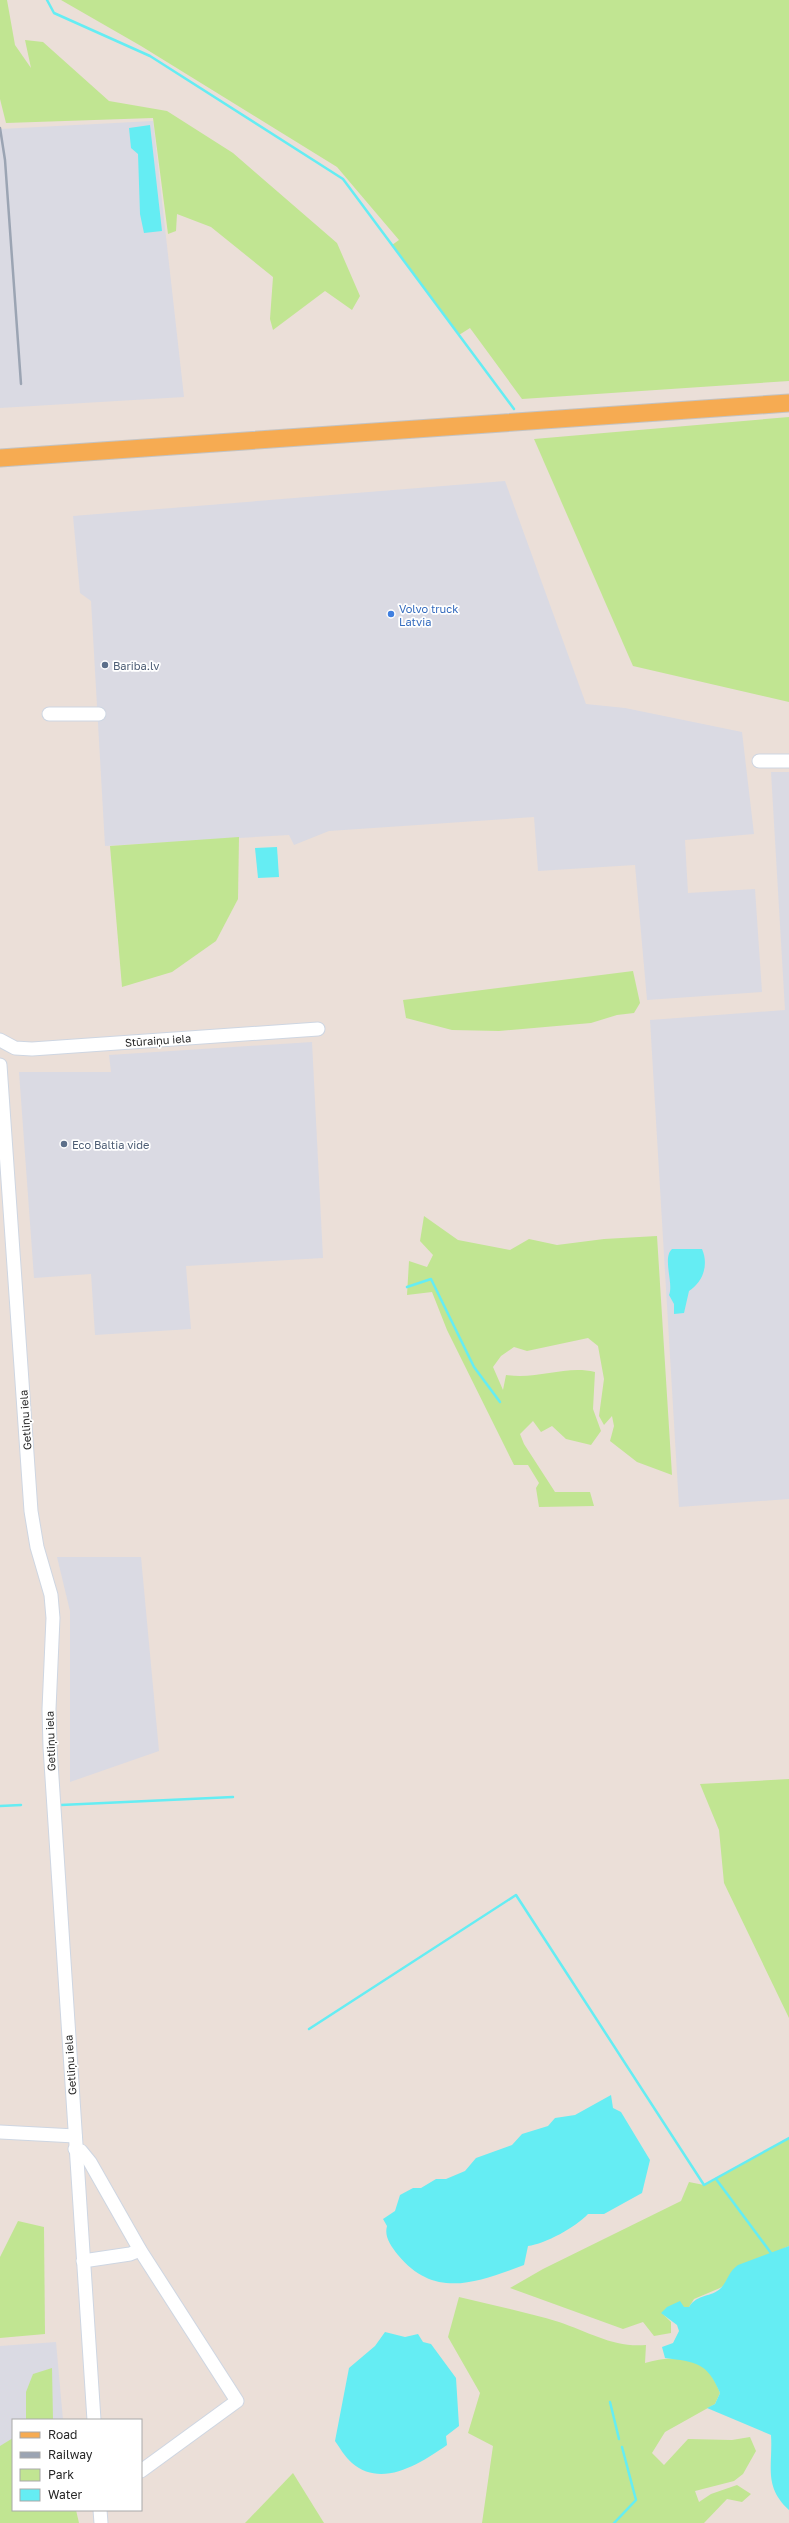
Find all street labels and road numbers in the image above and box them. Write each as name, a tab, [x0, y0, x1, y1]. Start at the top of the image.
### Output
street label: Stūraiņu iela	[124, 1031, 192, 1050]
street label: Getliņu iela	[16, 1389, 35, 1451]
street label: Getliņu iela	[42, 1711, 59, 1771]
street label: Getliņu iela	[61, 2034, 80, 2096]

